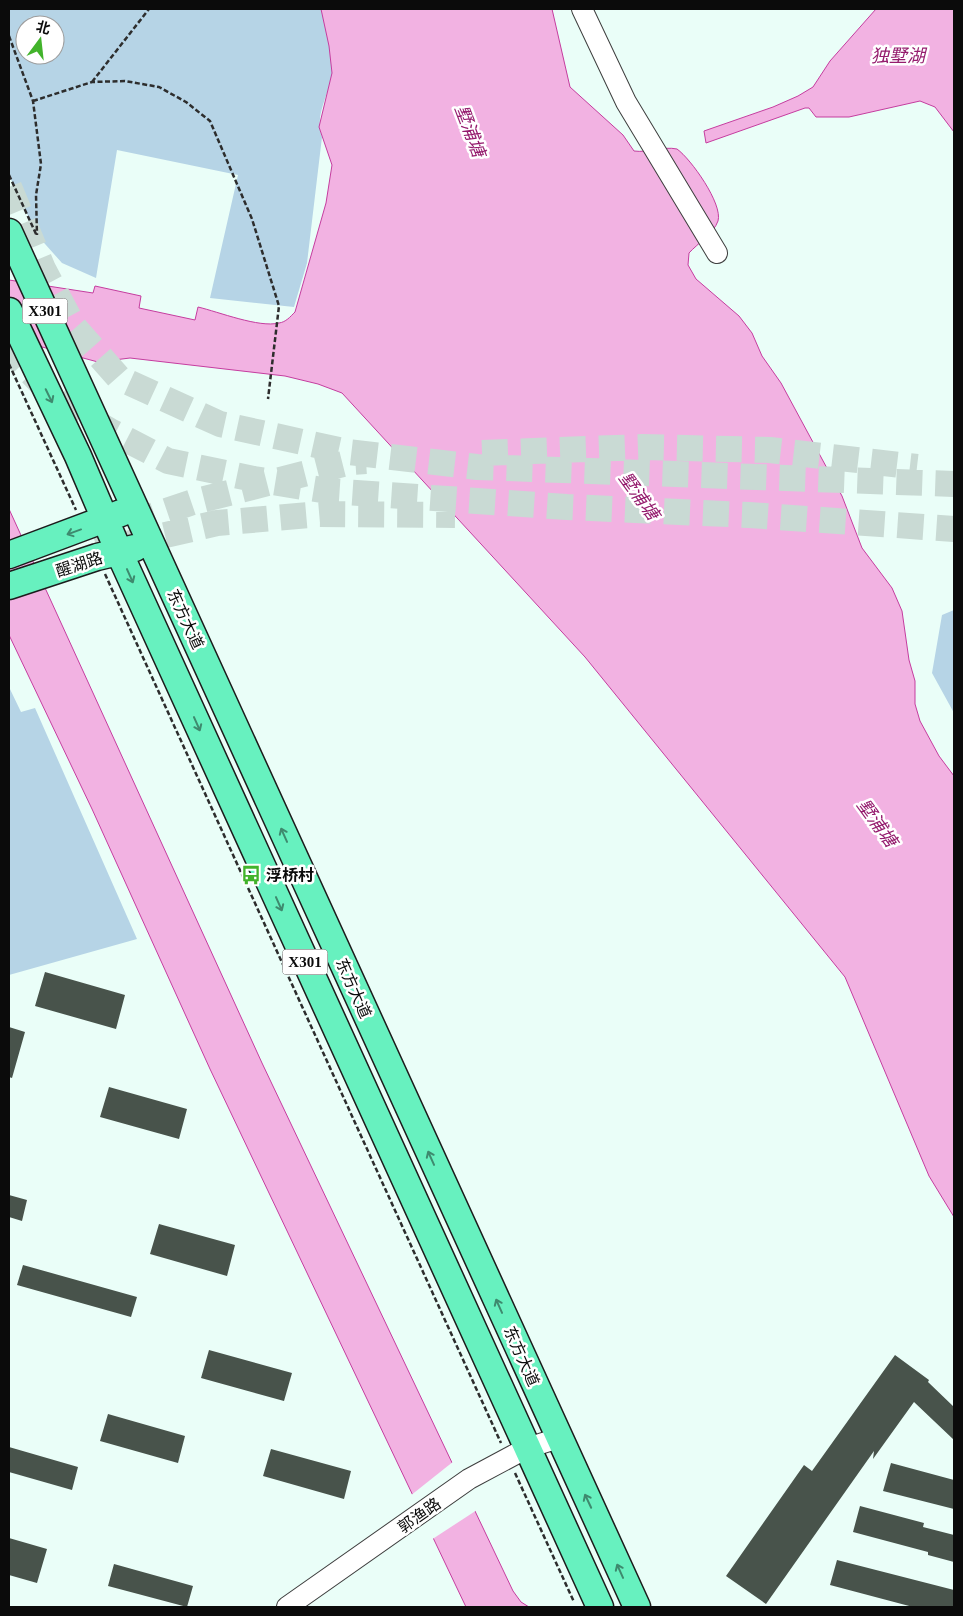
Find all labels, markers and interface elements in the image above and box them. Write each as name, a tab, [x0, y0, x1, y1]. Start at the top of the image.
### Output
north arrow	[15, 15, 65, 65]
text: 北	[35, 19, 52, 37]
water label: 独墅湖	[871, 46, 928, 66]
water label: 墅浦塘	[451, 102, 490, 163]
road number: X301	[22, 298, 68, 324]
one-way arrow	[45, 388, 54, 403]
water label: 墅浦塘	[615, 468, 665, 526]
one-way arrow	[67, 528, 82, 538]
street label: 醒湖路	[54, 549, 105, 580]
one-way arrow	[125, 568, 135, 583]
street label: 东方大道	[164, 587, 207, 652]
one-way arrow	[193, 716, 203, 731]
water label: 墅浦塘	[853, 795, 903, 853]
one-way arrow	[279, 828, 289, 843]
bus stop icon: 浮桥村	[240, 864, 262, 886]
place label: 浮桥村	[266, 866, 314, 884]
one-way arrow	[275, 896, 284, 911]
road number: X301	[282, 950, 328, 974]
street label: 东方大道	[333, 956, 374, 1021]
one-way arrow	[426, 1151, 436, 1166]
one-way arrow	[493, 1299, 503, 1314]
street label: 东方大道	[501, 1324, 542, 1389]
one-way arrow	[583, 1494, 593, 1509]
street label: 郭渔路	[395, 1495, 444, 1536]
one-way arrow	[615, 1564, 625, 1579]

